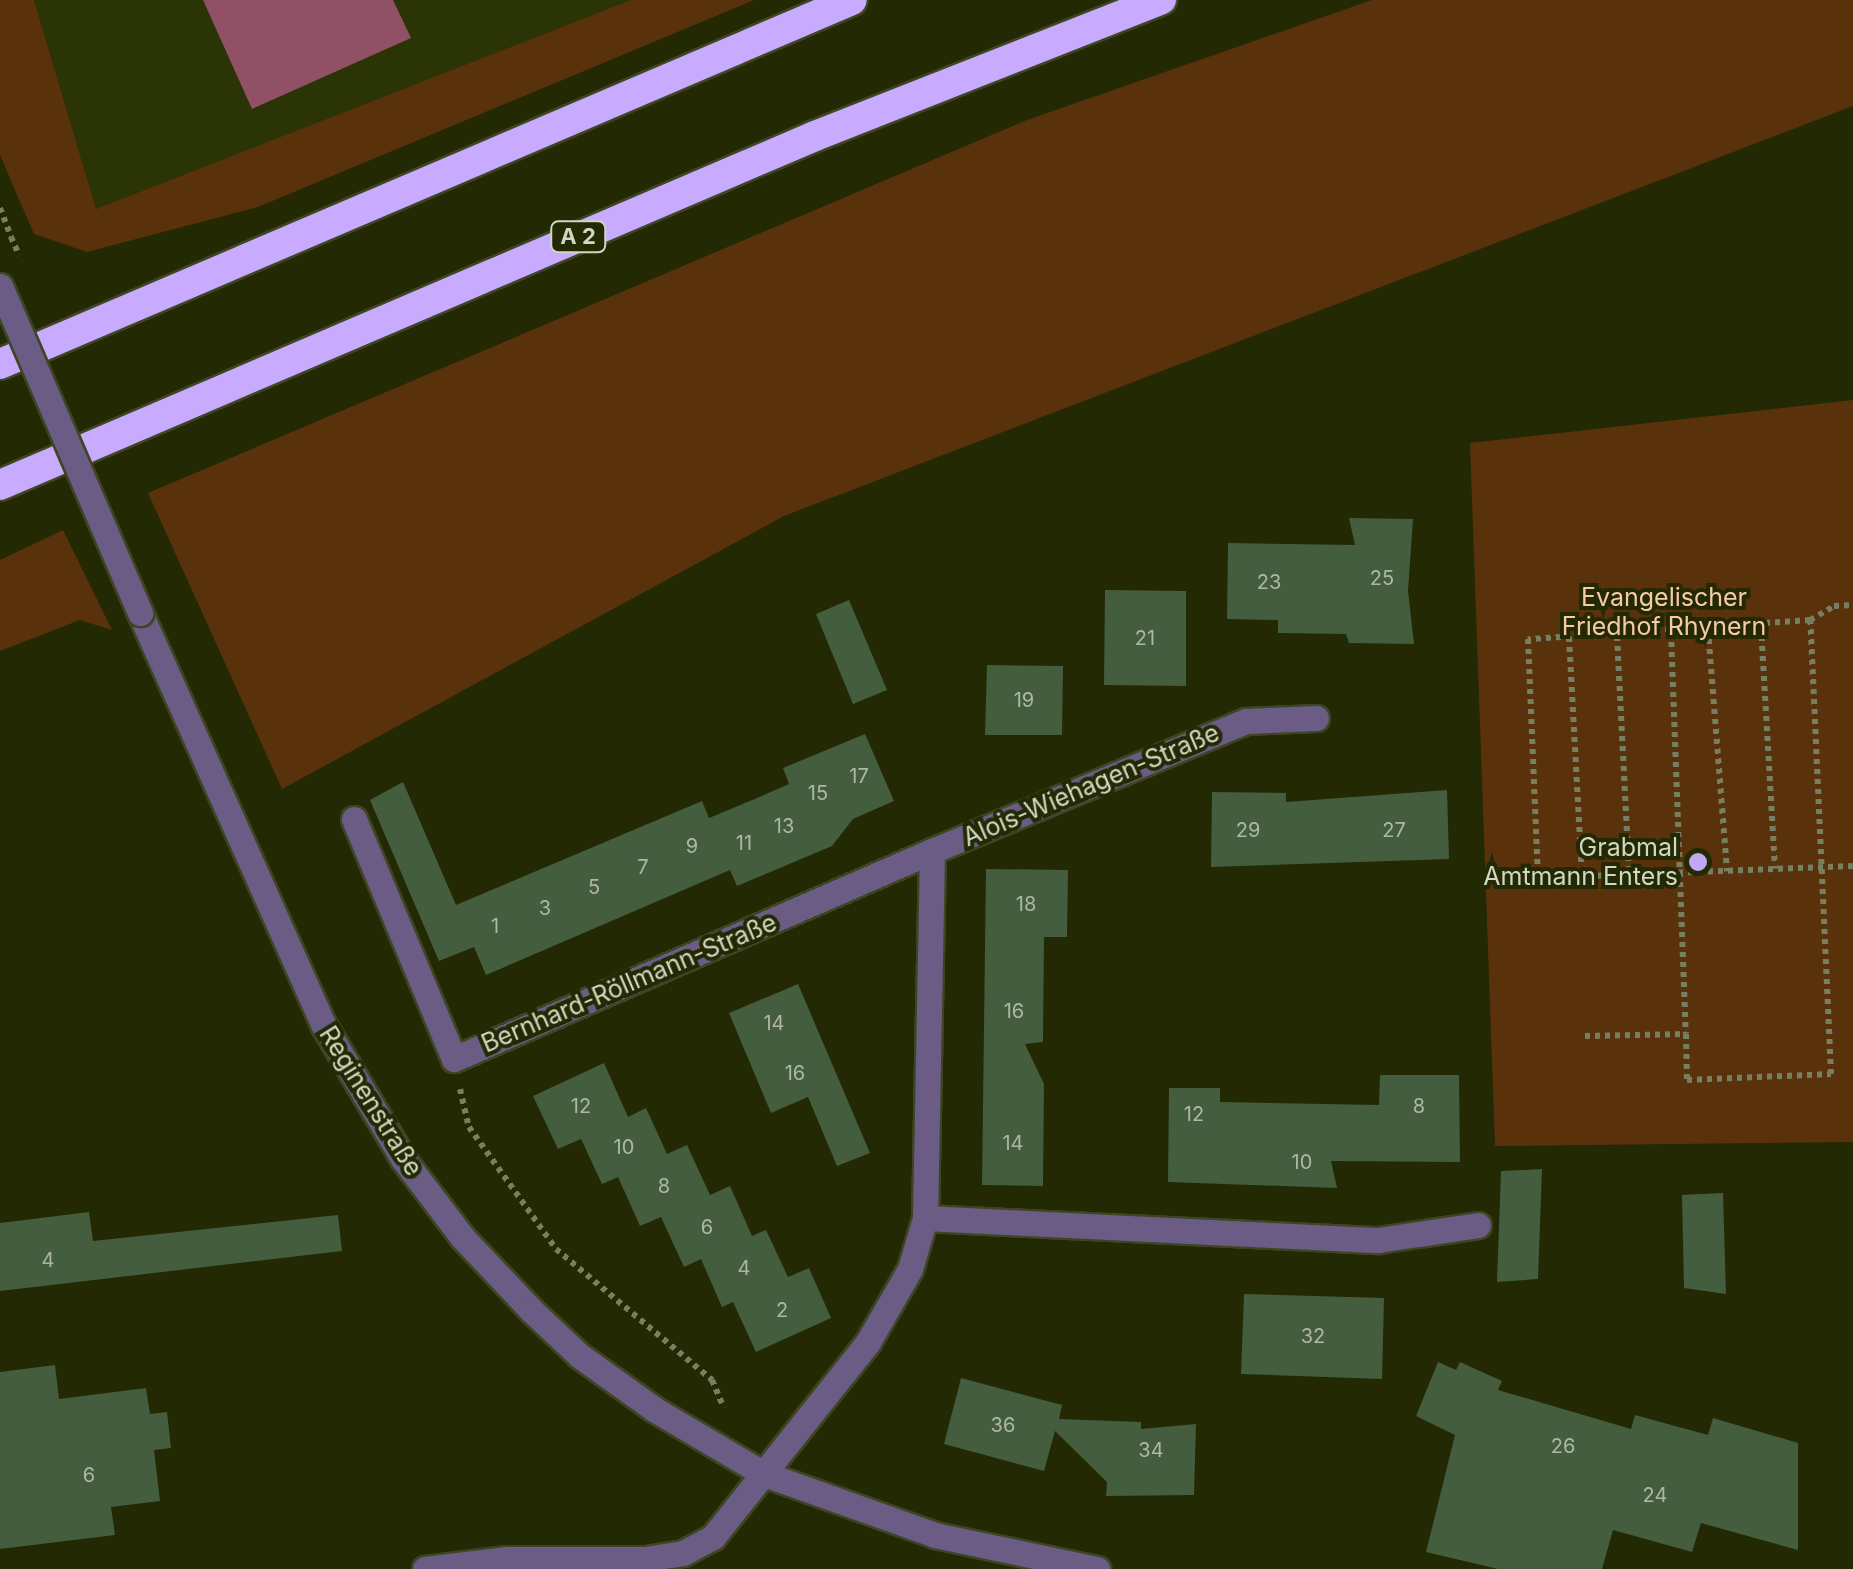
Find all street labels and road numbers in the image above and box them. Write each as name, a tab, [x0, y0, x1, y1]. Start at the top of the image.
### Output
road number: A 2	[548, 220, 608, 254]
street label: Alois-Wiehagen-Straße	[958, 717, 1224, 853]
street label: Bernhard-Röllmann-Straße	[477, 907, 781, 1059]
street label: Reginenstraße	[313, 1021, 429, 1181]

